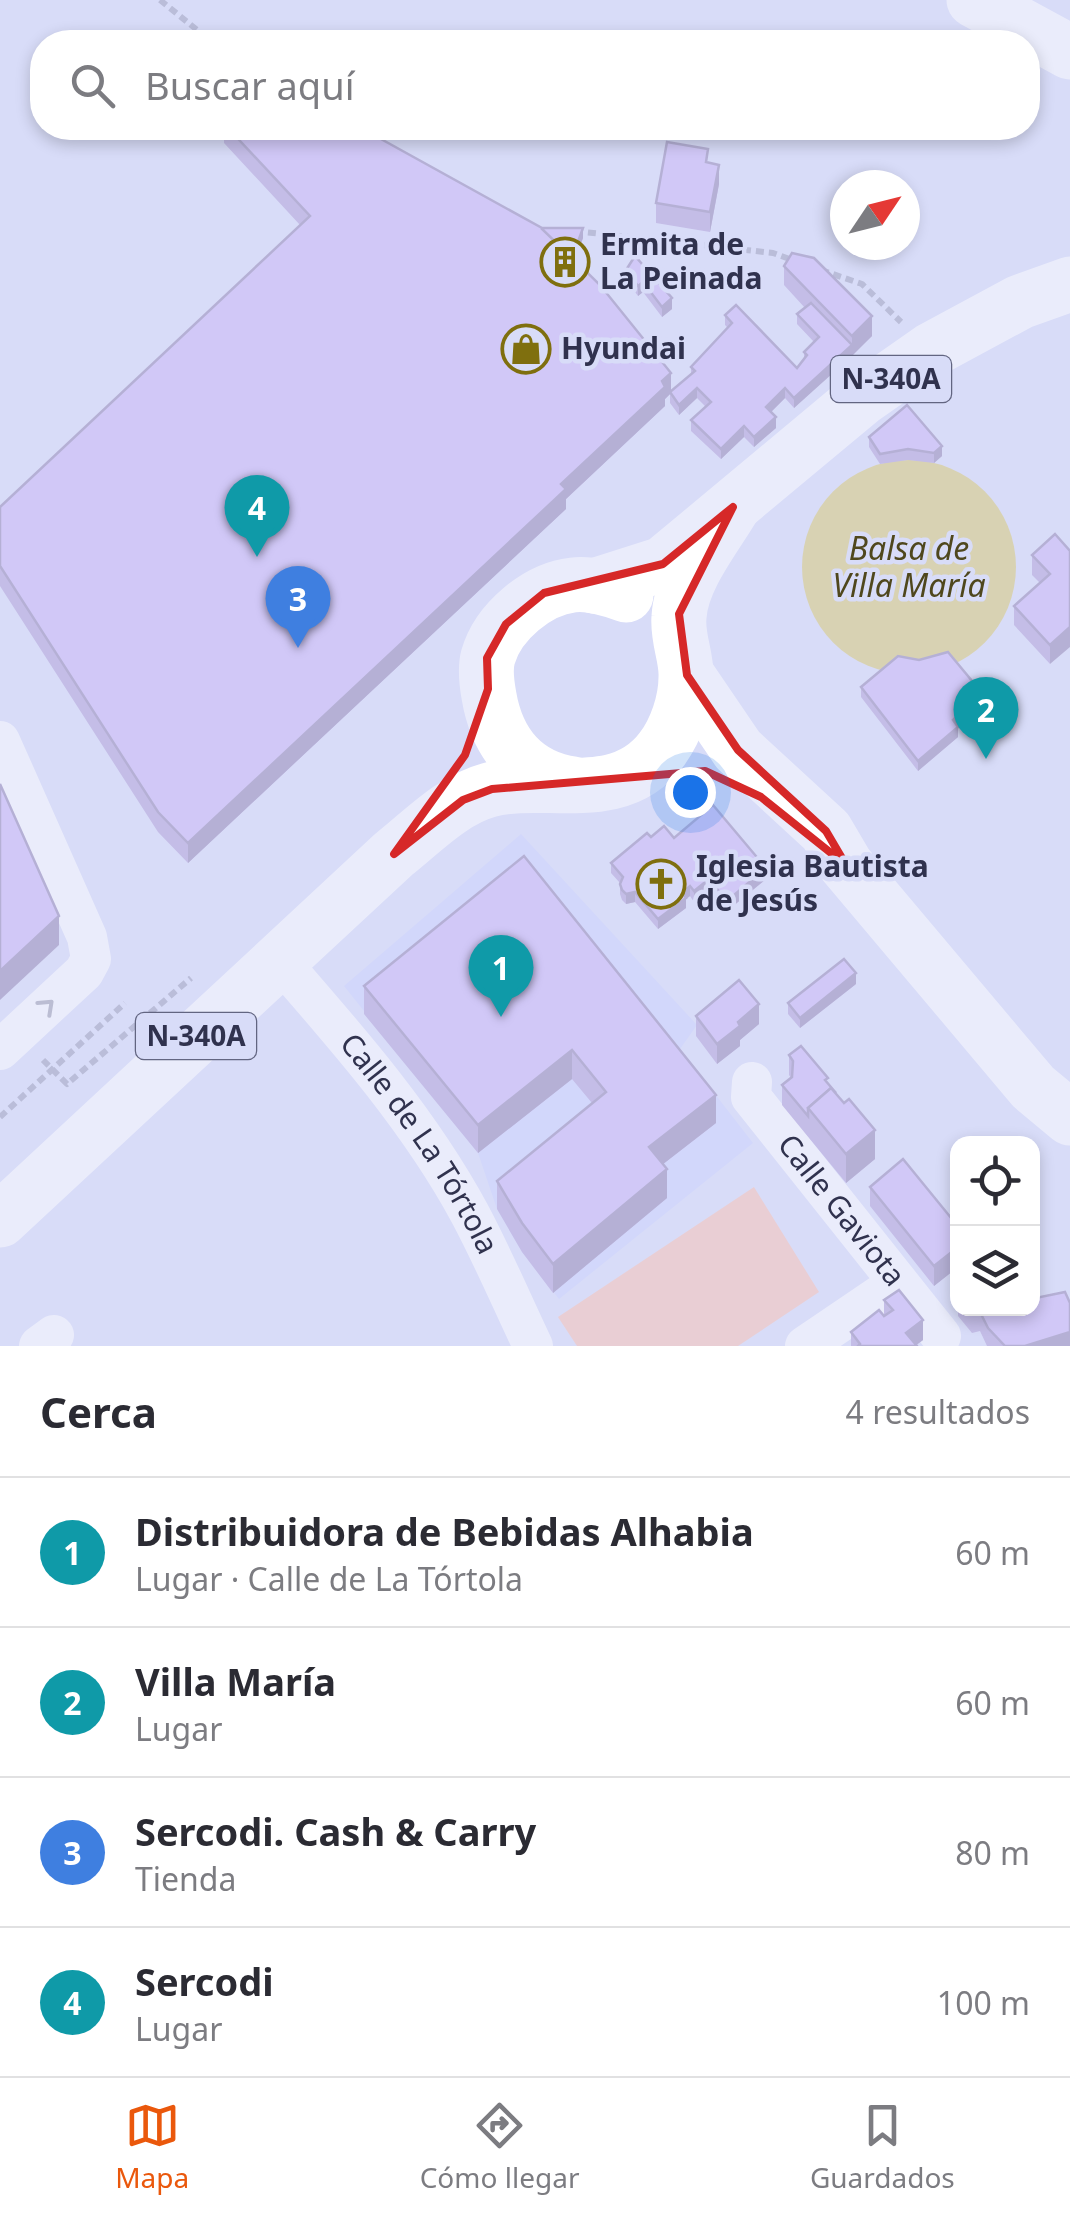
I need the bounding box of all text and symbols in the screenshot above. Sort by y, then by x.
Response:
search box [30,30,1040,140]
icon: search [65,58,120,113]
text: Buscar aquí [145,59,355,111]
north arrow [830,170,920,260]
place label: Ermita de La Peinada [600,223,762,298]
building icon: Ermita de La Peinada [539,236,591,288]
shop icon: Hyundai [500,323,552,375]
place label: Hyundai [561,327,686,368]
road number: N-340A [831,356,951,402]
pin: 4 [224,474,290,557]
water label: Balsa de Villa María [832,526,986,606]
pin: 3 [266,566,330,648]
pin: 2 [954,676,1018,759]
your location [665,767,716,818]
place label: Iglesia Bautista de Jesús [696,845,929,920]
church icon: Iglesia Bautista de Jesús [635,858,687,910]
pin: 1 [468,934,534,1017]
one-way arrow [36,1000,54,1018]
road number: N-340A [136,1013,256,1059]
street label: Calle de La Tórtola [331,1024,509,1260]
street label: Calle Gaviota [769,1125,916,1294]
map controls [950,1136,1040,1316]
button: locate [950,1136,1040,1226]
button: layers [950,1226,1040,1316]
text: Cerca [40,1383,157,1440]
text: 4 resultados [846,1390,1030,1433]
text: Distribuidora de Bebidas Alhabia [135,1505,754,1557]
text: 1 [63,1531,82,1574]
text: 60 m [955,1531,1030,1574]
text: Lugar · Calle de La Tórtola [135,1557,523,1600]
text: Villa María [135,1655,336,1707]
text: 2 [63,1681,82,1724]
text: 60 m [955,1681,1030,1724]
text: Lugar [135,1707,222,1750]
text: Sercodi. Cash & Carry [135,1805,536,1857]
text: 3 [63,1831,82,1874]
text: 80 m [955,1831,1030,1874]
text: Tienda [135,1857,237,1900]
text: Sercodi [135,1955,274,2007]
text: 4 [63,1981,82,2024]
text: 100 m [937,1981,1030,2024]
text: Lugar [135,2007,222,2050]
tab: Mapa [115,2098,189,2196]
tab: Cómo llegar [420,2098,579,2196]
tab: Guardados [810,2098,955,2196]

